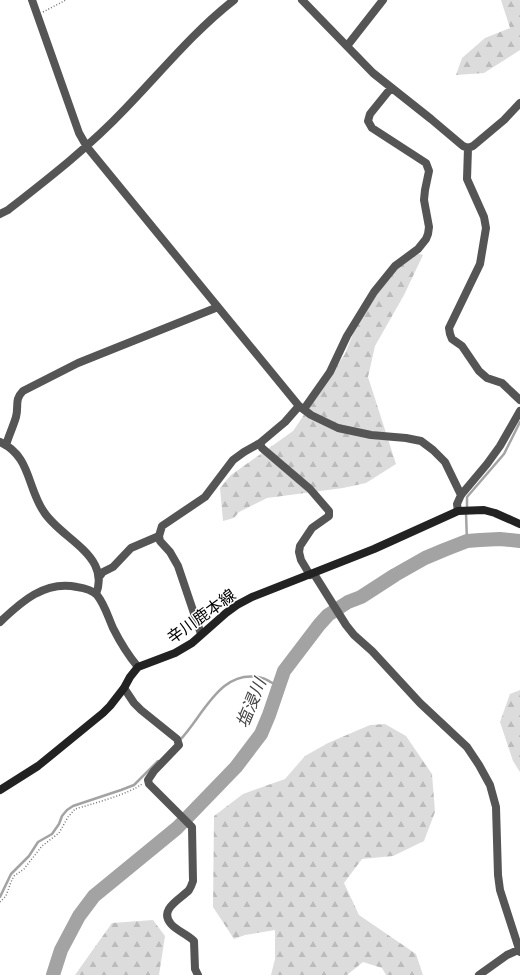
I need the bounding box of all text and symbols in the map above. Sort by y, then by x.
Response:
street label: 辛川鹿本線 [162,584,240,649]
water label: 塩浸川 [230,673,272,731]

